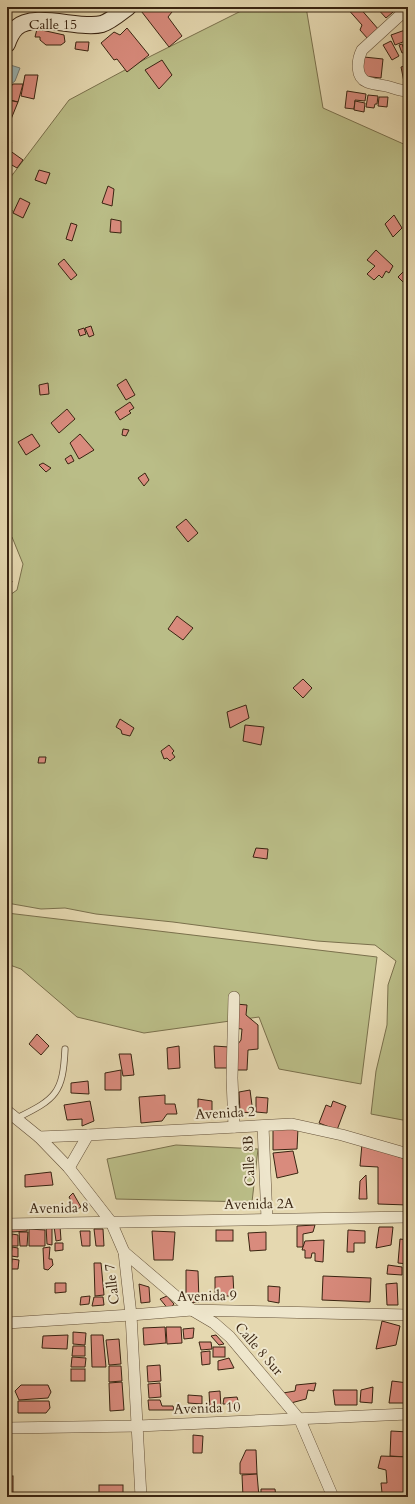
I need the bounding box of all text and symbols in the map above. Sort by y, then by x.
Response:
street label: Calle 15 [29,15,77,34]
street label: Avenida 2 [195,1102,255,1124]
street label: Calle 8B [238,1135,260,1187]
street label: Avenida 2A [224,1194,294,1214]
street label: Avenida 8 [29,1198,89,1218]
street label: Calle 7 [100,1262,124,1306]
street label: Avenida 9 [177,1286,237,1306]
street label: Calle 8 Sur [231,1318,288,1380]
street label: Avenida 10 [173,1397,241,1419]

